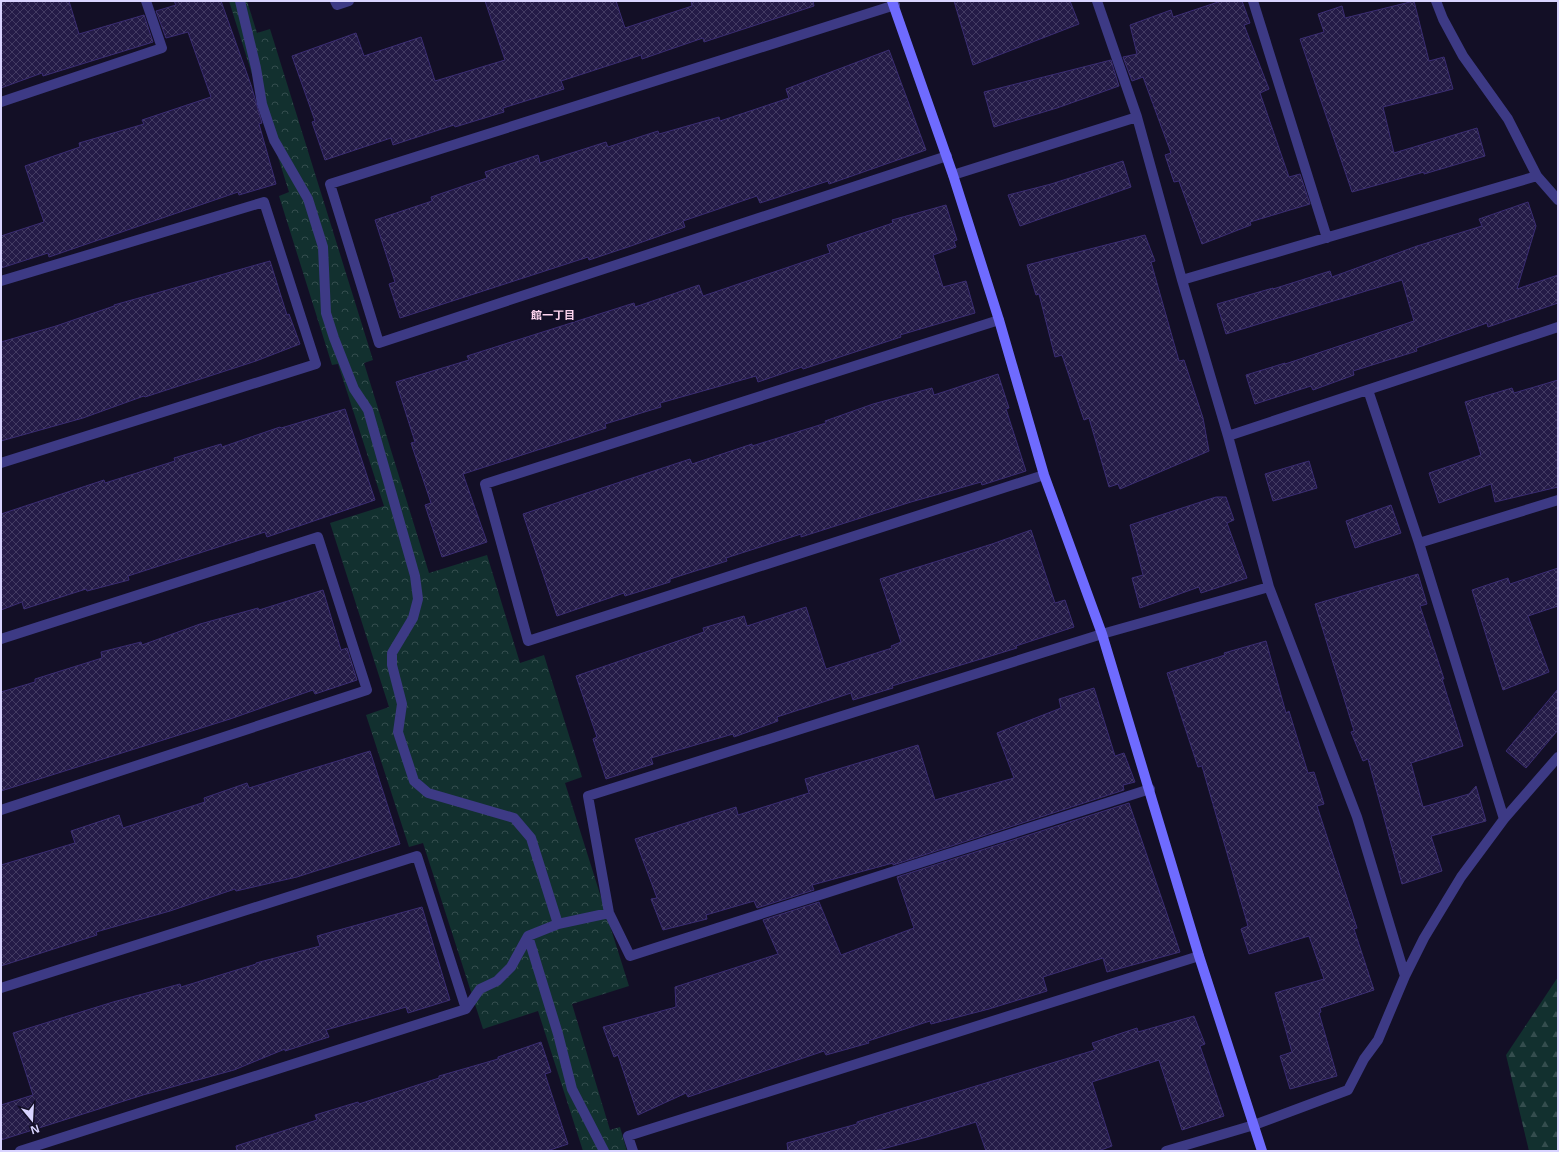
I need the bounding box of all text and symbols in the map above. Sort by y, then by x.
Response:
district label: 館一丁目 [530,307,575,322]
north arrow [12,1100,52,1140]
text: N [29,1121,42,1139]

